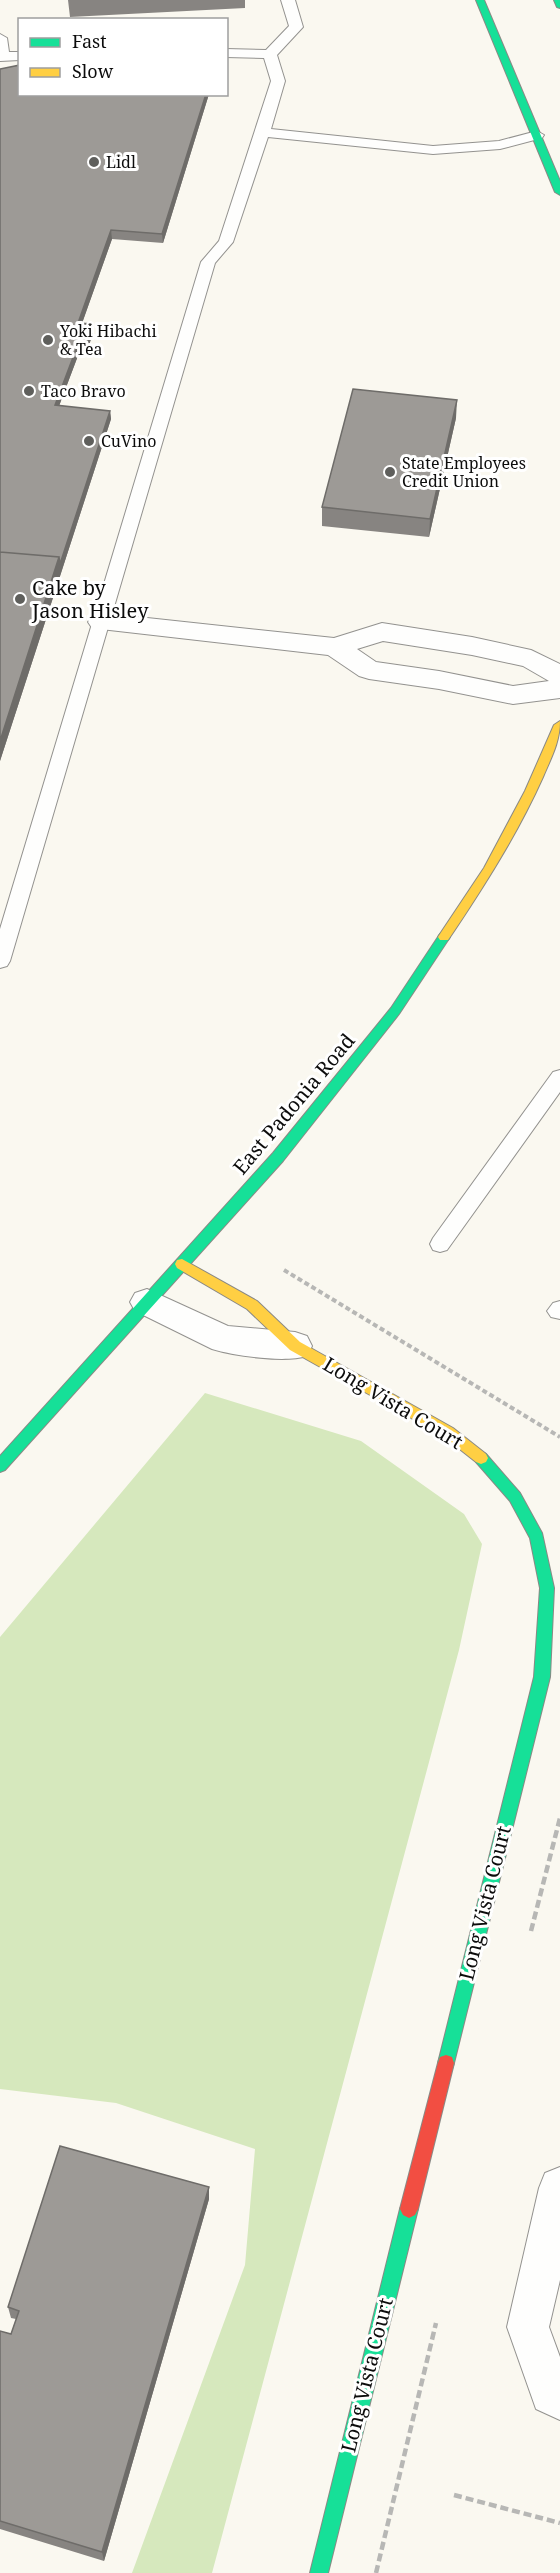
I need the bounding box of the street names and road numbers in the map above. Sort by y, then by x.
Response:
street label: East Padonia Road [227,1028,361,1180]
street label: Long Vista Court [318,1350,468,1455]
street label: Long Vista Court [452,1823,517,1983]
street label: Long Vista Court [334,2295,399,2455]

